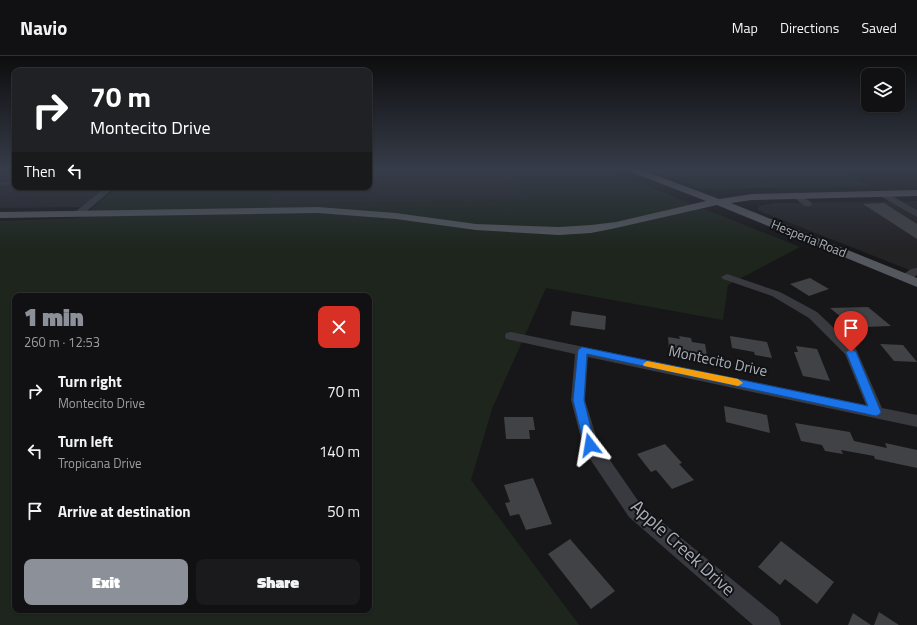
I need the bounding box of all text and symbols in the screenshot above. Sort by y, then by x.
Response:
text: Navio [20,13,67,42]
text: Map [732,17,758,38]
text: Directions [780,17,839,38]
text: Saved [861,17,897,38]
map controls [861,68,905,112]
button: layers [861,68,905,112]
text: 70 m [90,75,151,118]
icon: right [24,84,76,136]
text: Montecito Drive [90,114,211,141]
text: Then [24,160,56,183]
icon: left [64,160,86,182]
street label: Hesperia Road [768,214,850,262]
text: 1 min [24,299,84,335]
button: close [318,306,360,348]
pin [834,311,868,352]
icon: arrive [840,317,862,339]
text: 260 m · 12:53 [24,332,100,352]
street label: Montecito Drive [667,339,770,382]
text: Turn right [58,370,122,393]
icon: right [24,380,46,402]
text: 70 m [327,380,360,403]
text: Montecito Drive [58,393,145,413]
position arrow [569,424,611,466]
text: Turn left [58,430,113,453]
icon: left [24,440,46,462]
text: 140 m [319,440,360,463]
text: Tropicana Drive [58,453,142,473]
street label: Apple Creek Drive [625,493,742,602]
icon: arrive [24,500,46,522]
text: Arrive at destination [58,500,191,523]
text: 50 m [327,500,360,523]
button: Exit [24,559,188,605]
button: Share [196,559,360,605]

